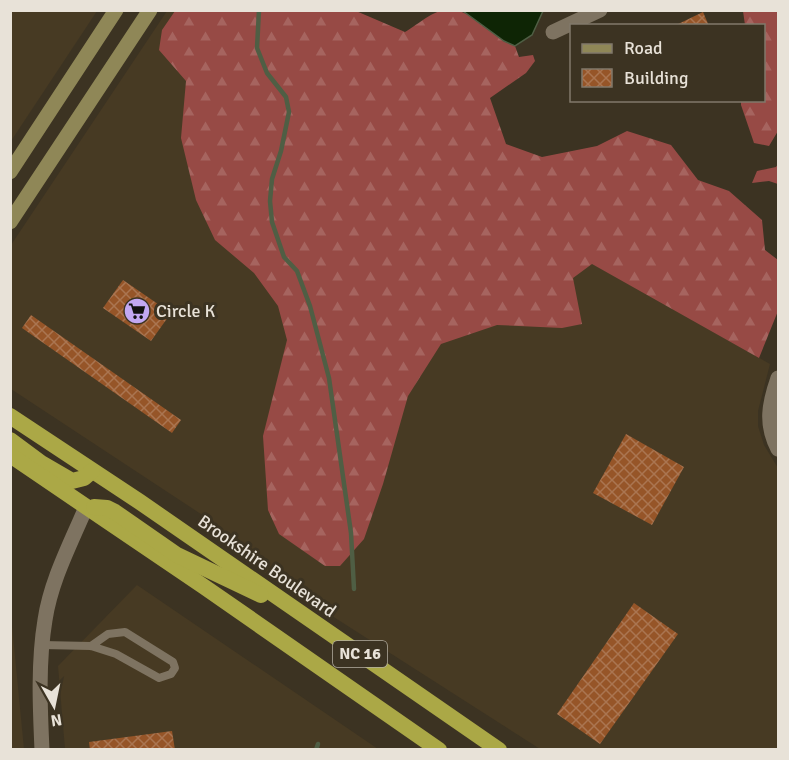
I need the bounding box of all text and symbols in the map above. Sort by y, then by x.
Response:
legend [570,24,765,102]
text: Road [624,37,663,59]
text: Building [624,67,688,89]
supermarket icon: Circle K [122,296,152,326]
place label: Circle K [156,300,216,322]
street label: Brookshire Boulevard [194,510,340,622]
road number: NC 16 [333,641,387,667]
north arrow [24,676,84,736]
text: N [49,709,63,731]

